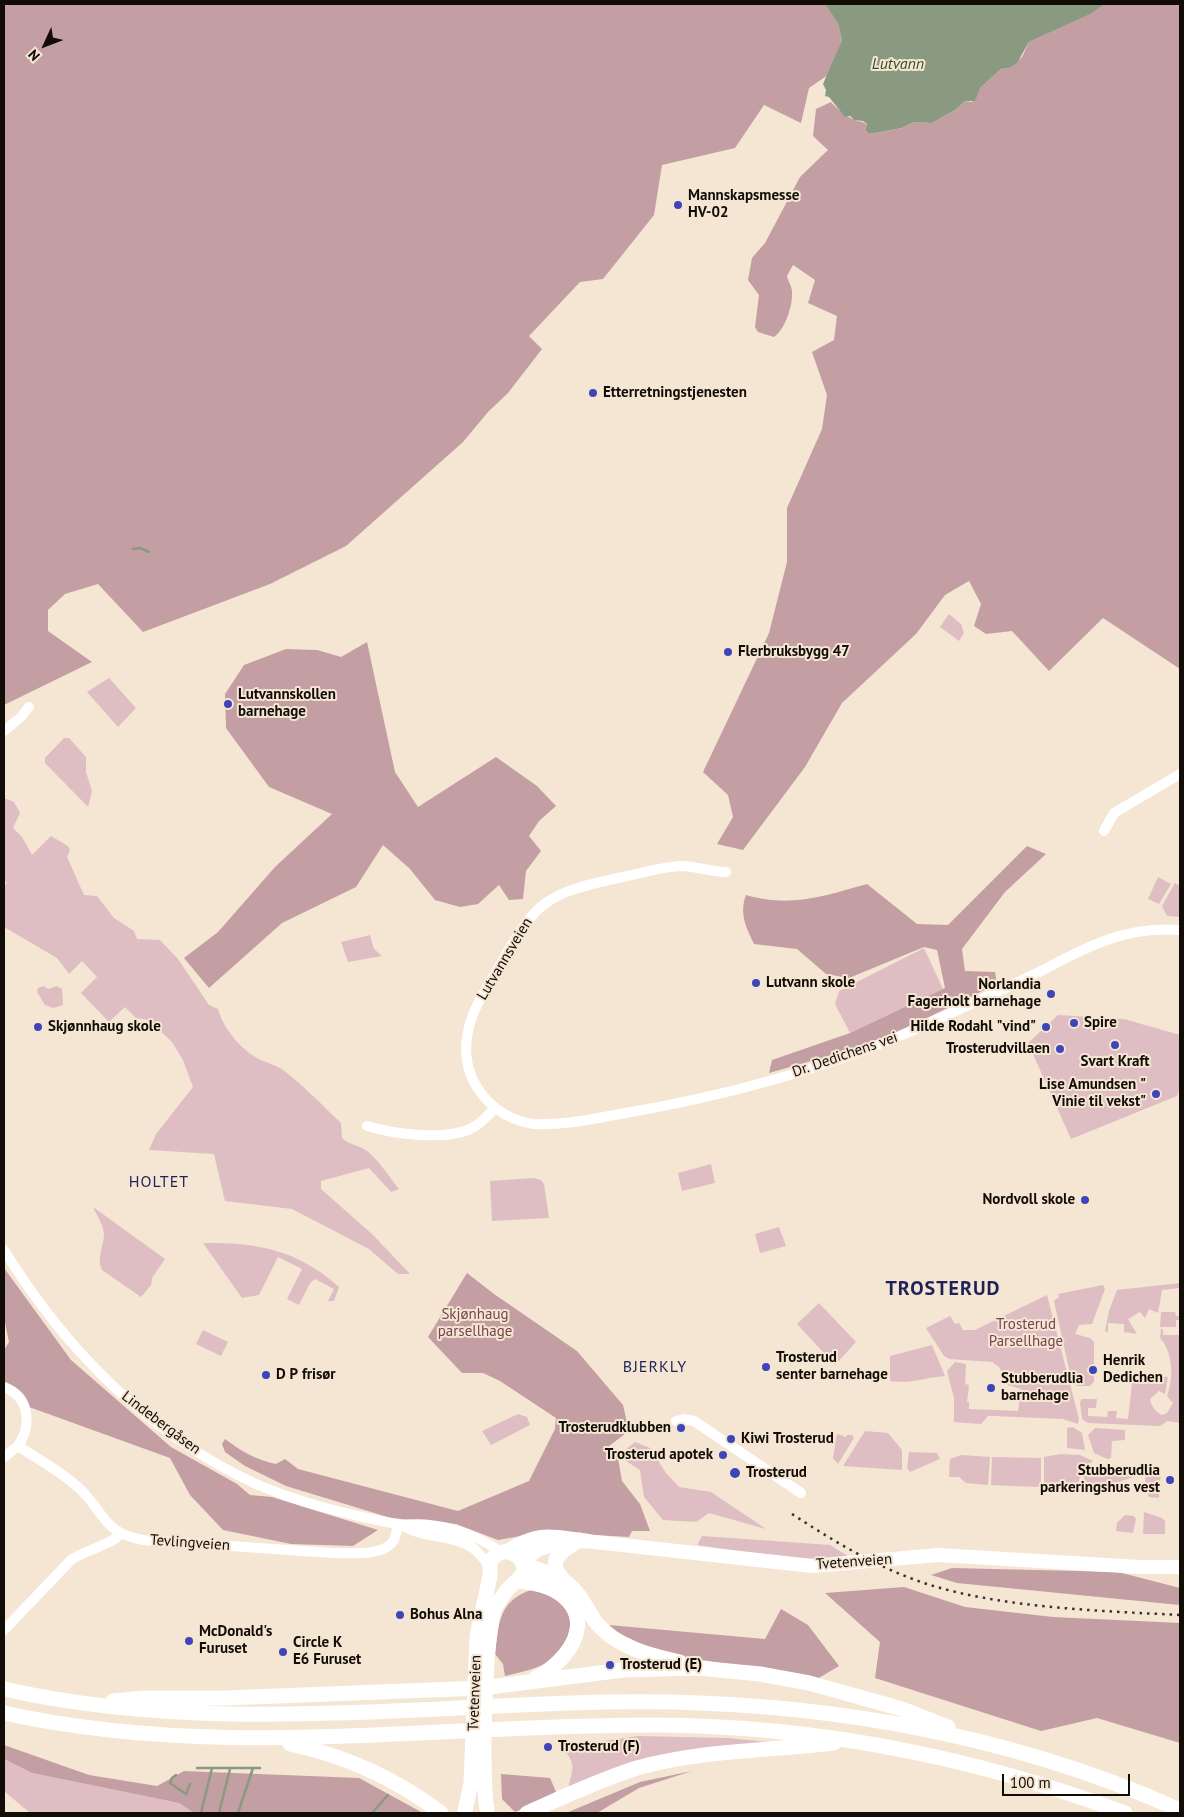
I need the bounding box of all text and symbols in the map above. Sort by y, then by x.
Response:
north arrow [20,20,70,70]
text: N [24,46,44,65]
water label: Lutvann [872,54,924,74]
place label: Mannskapsmesse HV-02 [688,187,799,222]
marker: Mannskapsmesse HV-02 [672,199,684,211]
place label: Etterretningstjenesten [603,384,747,402]
marker: Etterretningstjenesten [587,387,599,399]
place label: Flerbruksbygg 47 [738,643,850,661]
marker: Flerbruksbygg 47 [722,646,734,658]
place label: Lutvannskollen barnehage [238,686,336,721]
marker: Lutvannskollen barnehage [222,698,234,710]
street label: Lutvannsveien [473,915,537,1003]
place label: Lutvann skole [766,974,855,992]
place label: Norlandia Fagerholt barnehage [908,976,1041,1011]
marker: Lutvann skole [750,977,762,989]
marker: Norlandia Fagerholt barnehage [1045,988,1057,1000]
place label: Spire [1084,1014,1117,1032]
marker: Spire [1068,1017,1080,1029]
place label: Skjønnhaug skole [48,1018,161,1036]
place label: Hilde Rodahl "vind" [911,1018,1036,1036]
marker: Skjønnhaug skole [32,1021,44,1033]
marker: Hilde Rodahl "vind" [1040,1021,1052,1033]
street label: Dr. Dedichens vei [790,1028,900,1082]
marker: Svart Kraft [1109,1039,1121,1051]
place label: Trosterudvillaen [946,1040,1050,1058]
marker: Trosterudvillaen [1054,1043,1066,1055]
place label: Svart Kraft [1081,1053,1149,1071]
place label: Lise Amundsen " Vinie til vekst" [1039,1076,1146,1111]
marker: Lise Amundsen " Vinie til vekst" [1150,1088,1162,1100]
district label: HOLTET [128,1172,190,1192]
place label: Nordvoll skole [982,1191,1075,1209]
marker: Nordvoll skole [1079,1194,1091,1206]
district label: TROSTERUD [884,1277,1002,1301]
park label: Skjønhaug parsellhage [438,1306,512,1341]
park label: Trosterud Parsellhage [989,1316,1063,1351]
place label: Trosterud senter barnehage [776,1349,888,1384]
place label: Henrik Dedichen [1103,1352,1163,1387]
district label: BJERKLY [622,1357,688,1377]
marker: Trosterud senter barnehage [760,1361,772,1373]
marker: Henrik Dedichen [1087,1364,1099,1376]
place label: D P frisør [276,1366,336,1384]
marker: D P frisør [260,1369,272,1381]
place label: Stubberudlia barnehage [1001,1370,1083,1405]
marker: Stubberudlia barnehage [985,1382,997,1394]
street label: Lindebergåsen [118,1387,204,1459]
place label: Trosterudklubben [558,1419,671,1437]
marker: Trosterudklubben [675,1422,687,1434]
place label: Kiwi Trosterud [741,1430,834,1448]
marker: Kiwi Trosterud [725,1433,737,1445]
place label: Trosterud apotek [605,1446,713,1464]
marker: Trosterud apotek [717,1449,729,1461]
place label: Stubberudlia parkeringshus vest [1040,1462,1160,1497]
place label: Trosterud [746,1464,807,1482]
marker: Trosterud [728,1466,742,1480]
marker: Stubberudlia parkeringshus vest [1164,1474,1176,1486]
street label: Tevlingveien [149,1531,231,1555]
street label: Tvetenveien [815,1550,893,1574]
place label: Bohus Alna [410,1606,482,1624]
marker: Bohus Alna [394,1609,406,1621]
place label: McDonald's Furuset [199,1623,272,1658]
place label: Circle K E6 Furuset [293,1634,361,1669]
marker: McDonald's Furuset [183,1635,195,1647]
marker: Circle K E6 Furuset [277,1646,289,1658]
street label: Tvetenveien [465,1655,485,1731]
place label: Trosterud (E) [620,1656,702,1674]
marker: Trosterud (E) [604,1659,616,1671]
place label: Trosterud (F) [558,1738,640,1756]
marker: Trosterud (F) [542,1741,554,1753]
scale bar [1004,1764,1132,1796]
text: 100 m [1010,1773,1051,1792]

